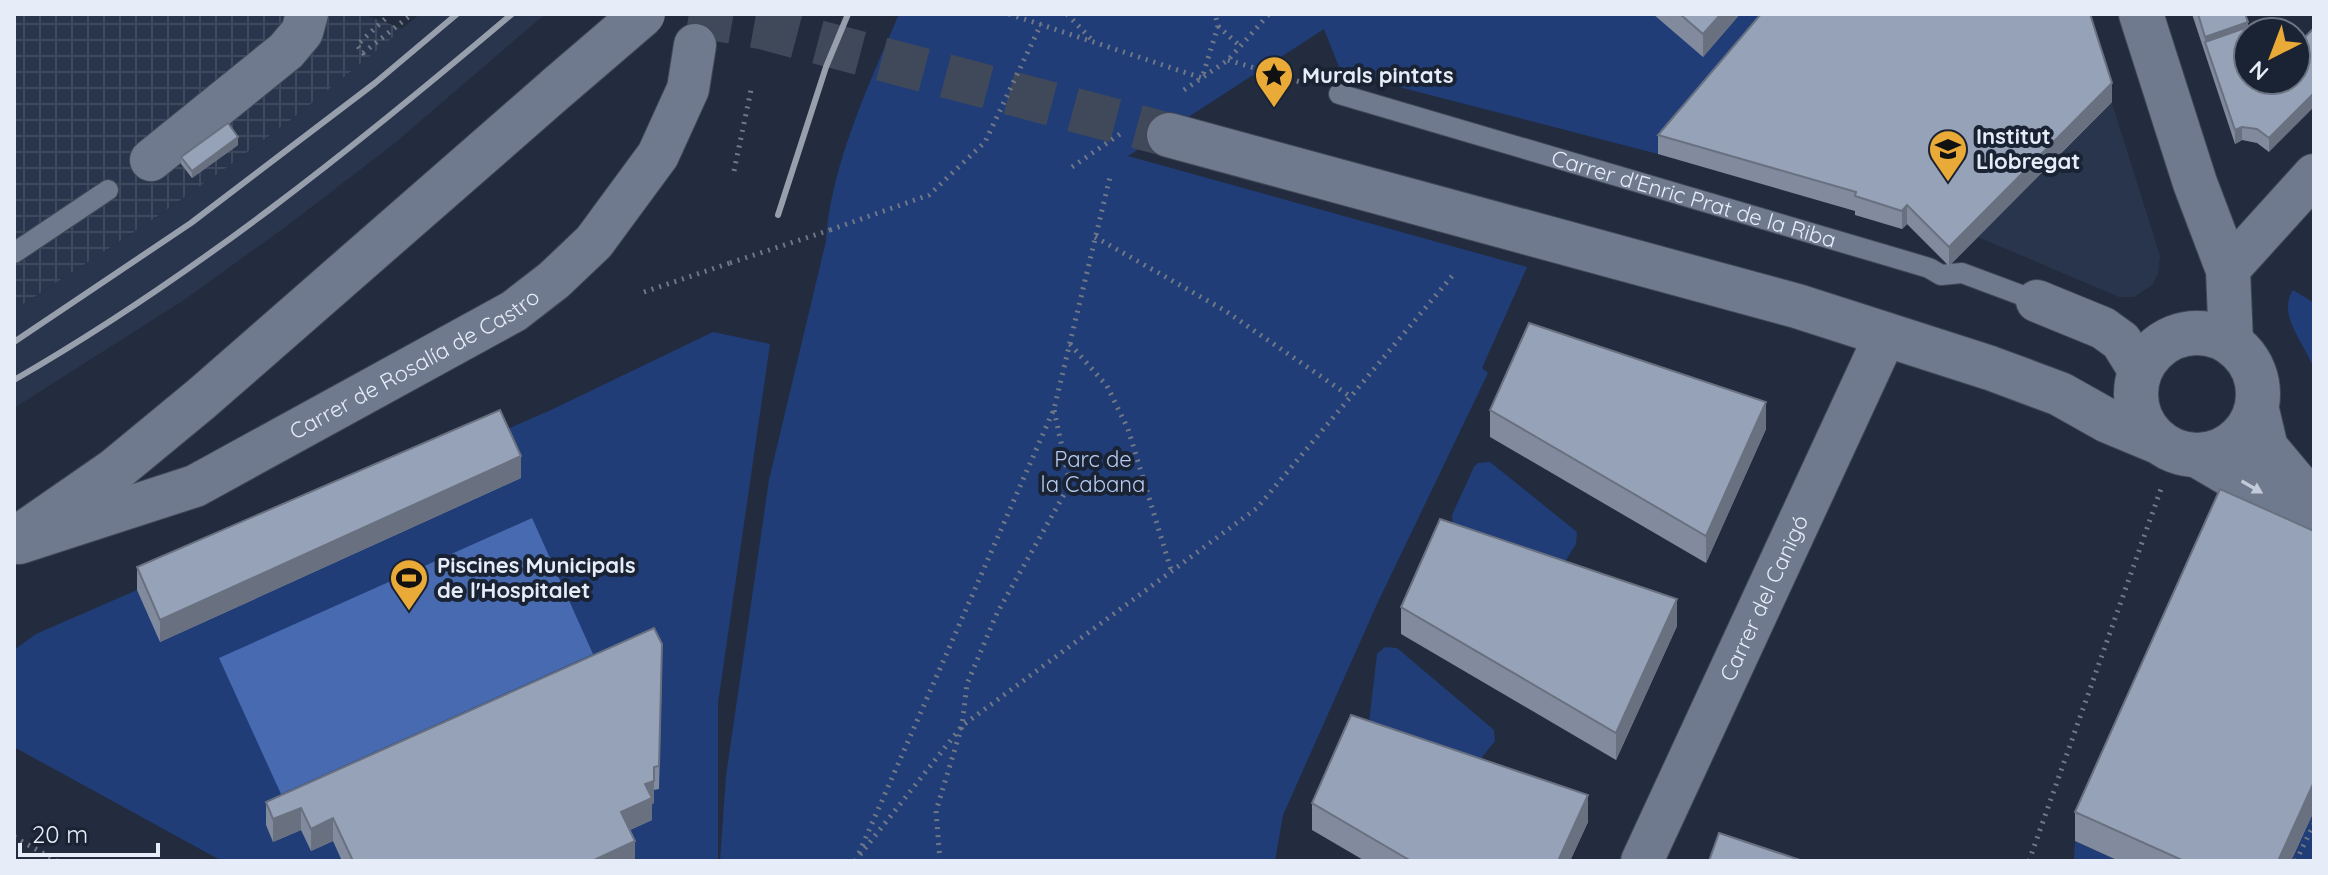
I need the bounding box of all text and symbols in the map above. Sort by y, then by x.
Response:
north arrow [2232,16,2312,96]
place icon: Murals pintats [1253,54,1295,109]
text: N [2243,55,2274,87]
place label: Murals pintats [1302,61,1454,89]
place label: Institut Llobregat [1976,122,2080,175]
school or university icon: Institut Llobregat [1927,128,1969,183]
street label: Carrer d'Enric Prat de la Riba [1548,143,1839,254]
street label: Carrer de Rosalía de Castro [285,283,545,445]
park label: Parc de la Cabana [1041,445,1145,498]
one-way arrow [2241,480,2263,494]
street label: Carrer del Canigó [1713,510,1814,685]
place label: Piscines Municipals de l'Hospitalet [437,551,636,604]
sports icon: Piscines Municipals de l'Hospitalet [388,557,430,612]
scale bar [20,807,158,857]
text: 20 m [32,819,88,849]

